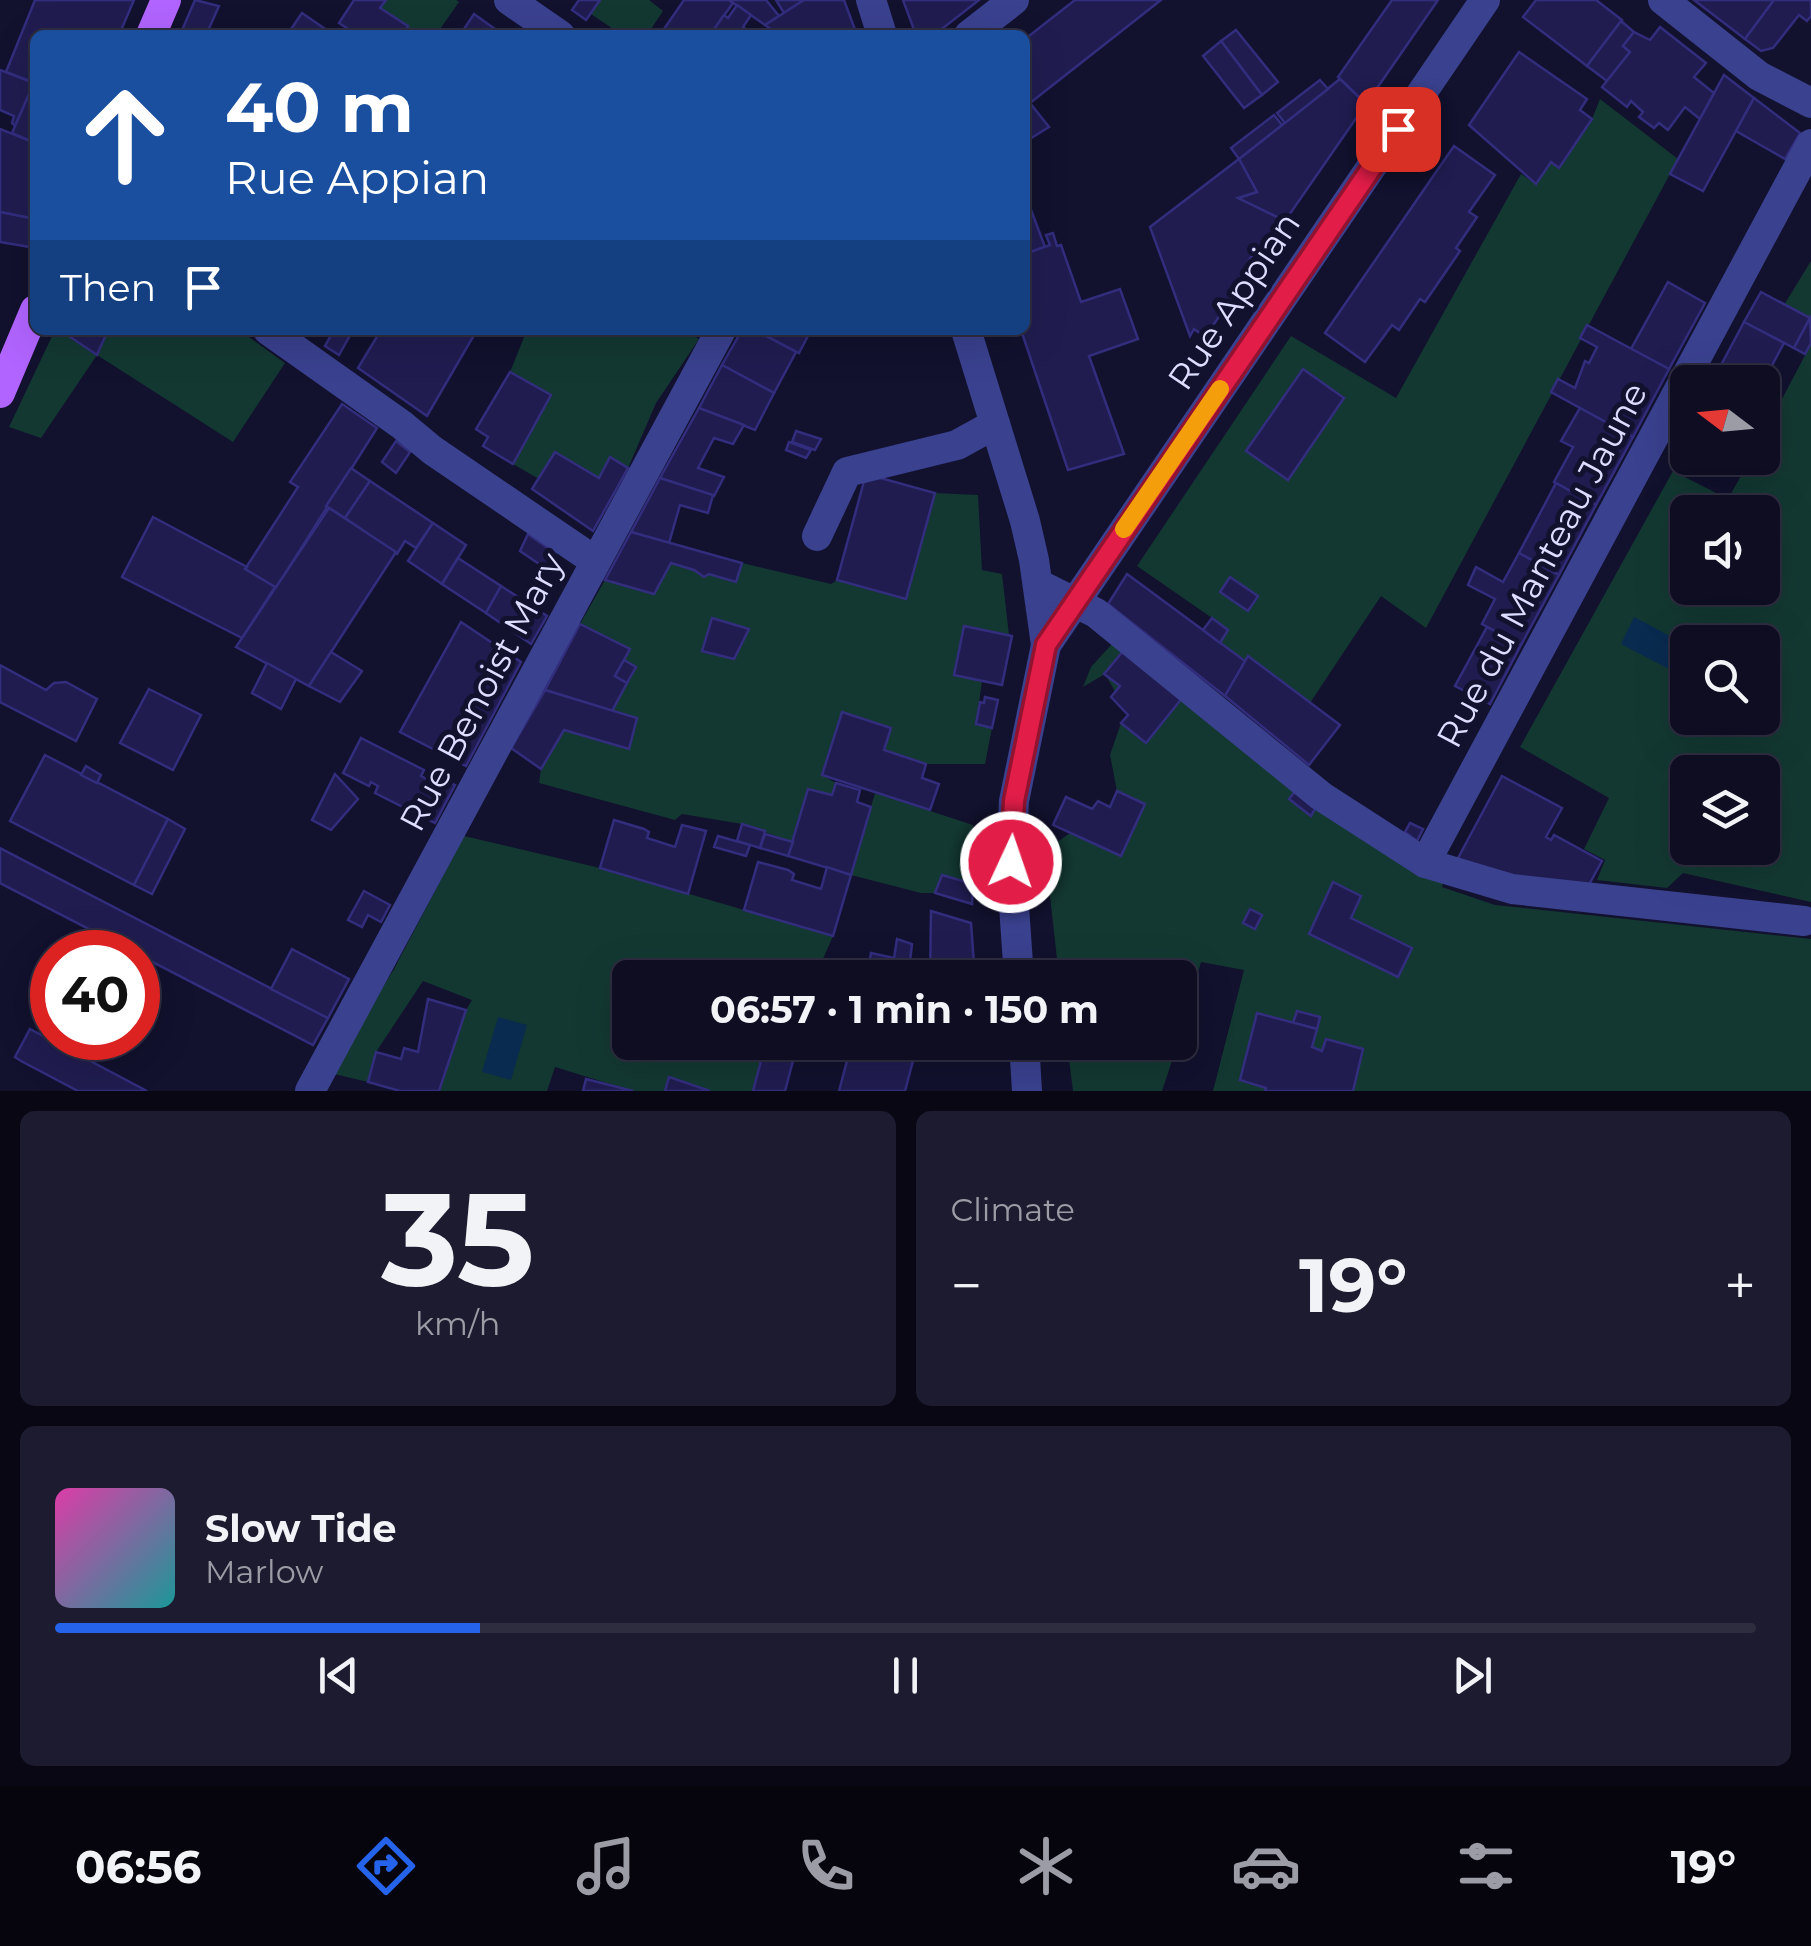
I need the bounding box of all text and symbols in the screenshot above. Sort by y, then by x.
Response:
text: 40 m [225,64,414,150]
icon: ahead [60,70,190,200]
pin [1356,87,1441,172]
icon: arrive [1371,102,1426,157]
text: Rue Appian [225,150,489,205]
street label: Rue Appian [1158,204,1309,398]
icon: arrive [176,260,231,315]
text: Then [60,264,156,311]
north arrow [1670,365,1780,475]
map controls [1670,365,1780,865]
street label: Rue du Manteau Jaune [1427,375,1656,755]
button: sound [1670,495,1780,605]
street label: Rue Benoist Mary [390,545,573,838]
button: search [1670,625,1780,735]
button: layers [1670,755,1780,865]
position arrow [959,810,1063,914]
speed limit sign: 40 [30,930,160,1060]
text: 06:57 · 1 min · 150 m [710,986,1099,1033]
text: 35 [381,1159,534,1318]
text: Climate [951,1190,1075,1229]
text: 19° [1299,1239,1408,1331]
text: − [951,1252,982,1319]
text: + [1724,1252,1756,1319]
text: km/h [415,1304,500,1343]
text: Slow Tide [205,1505,397,1552]
text: Marlow [205,1552,323,1591]
icon: previous [311,1648,366,1703]
icon: pause [878,1648,933,1703]
icon: next [1445,1648,1500,1703]
icon: directions [351,1831,421,1901]
icon: music [571,1831,641,1901]
icon: phone [791,1831,861,1901]
icon: climate [1011,1831,1081,1901]
icon: car [1231,1831,1301,1901]
icon: filters [1451,1831,1521,1901]
text: 06:56 [75,1839,201,1894]
text: 19° [1671,1839,1736,1894]

